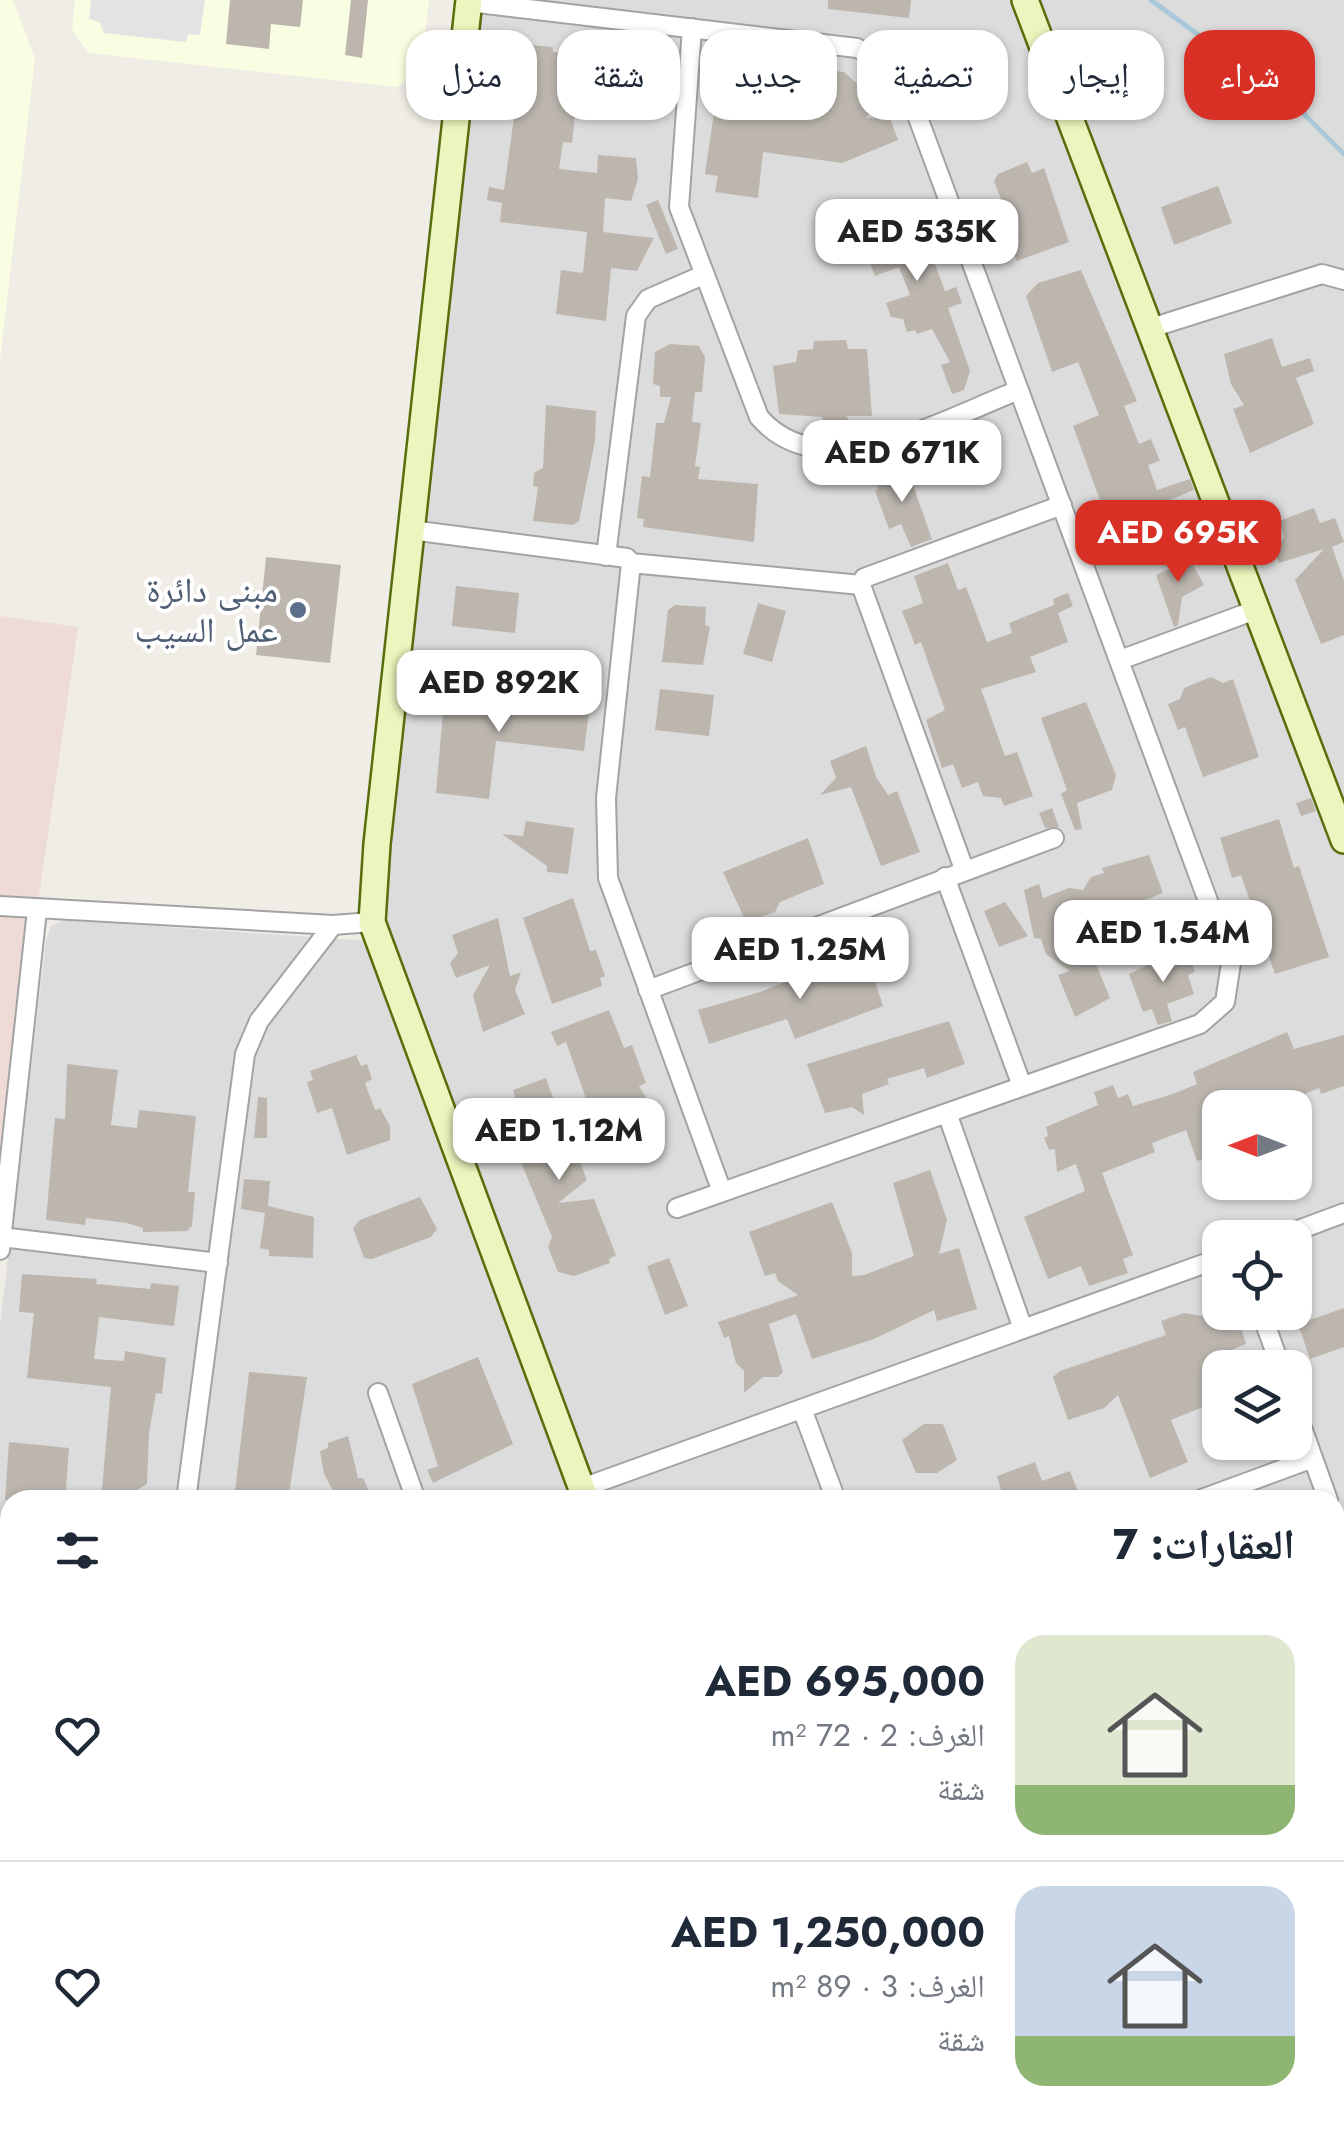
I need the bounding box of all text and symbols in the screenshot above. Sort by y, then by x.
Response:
chip: منزل [406,30,537,120]
chip: شقة [557,30,680,120]
chip: جديد [700,30,837,120]
chip: تصفية [857,30,1008,120]
chip: إيجار [1028,30,1164,120]
chip: شراء [1184,30,1315,120]
pin: AED 535K [814,199,1020,284]
text: AED 535K [837,208,997,254]
pin: AED 671K [799,420,1005,505]
text: AED 671K [824,429,980,475]
pin: AED 695K [1075,500,1281,585]
text: AED 695K [1097,509,1259,555]
place label: مبنى دائرة عمل السيب [135,565,278,655]
marker: مبنى دائرة عمل السيب [287,599,309,621]
pin: AED 892K [396,650,602,735]
text: AED 892K [419,659,579,705]
pin: AED 1.54M [1049,900,1277,985]
text: AED 1.54M [1076,909,1250,955]
pin: AED 1.25M [686,917,914,1002]
text: AED 1.25M [714,926,886,972]
north arrow [1202,1090,1312,1200]
map controls [1202,1090,1312,1460]
pin: AED 1.12M [445,1098,673,1183]
text: AED 1.12M [475,1107,643,1153]
button: locate [1202,1220,1312,1330]
button: layers [1202,1350,1312,1460]
text: العقارات: 7 [1113,1514,1295,1575]
icon: filters [50,1523,105,1578]
text: AED 695,000 [705,1651,985,1712]
icon: home [1095,1675,1215,1795]
icon: heart [50,1708,105,1763]
text: الغرف: 2 · 72 m² [770,1712,985,1758]
text: شقة [937,1766,985,1812]
text: AED 1,250,000 [671,1902,985,1963]
icon: home [1095,1926,1215,2046]
icon: heart [50,1959,105,2014]
text: الغرف: 3 · 89 m² [770,1963,985,2009]
text: شقة [937,2017,985,2063]

